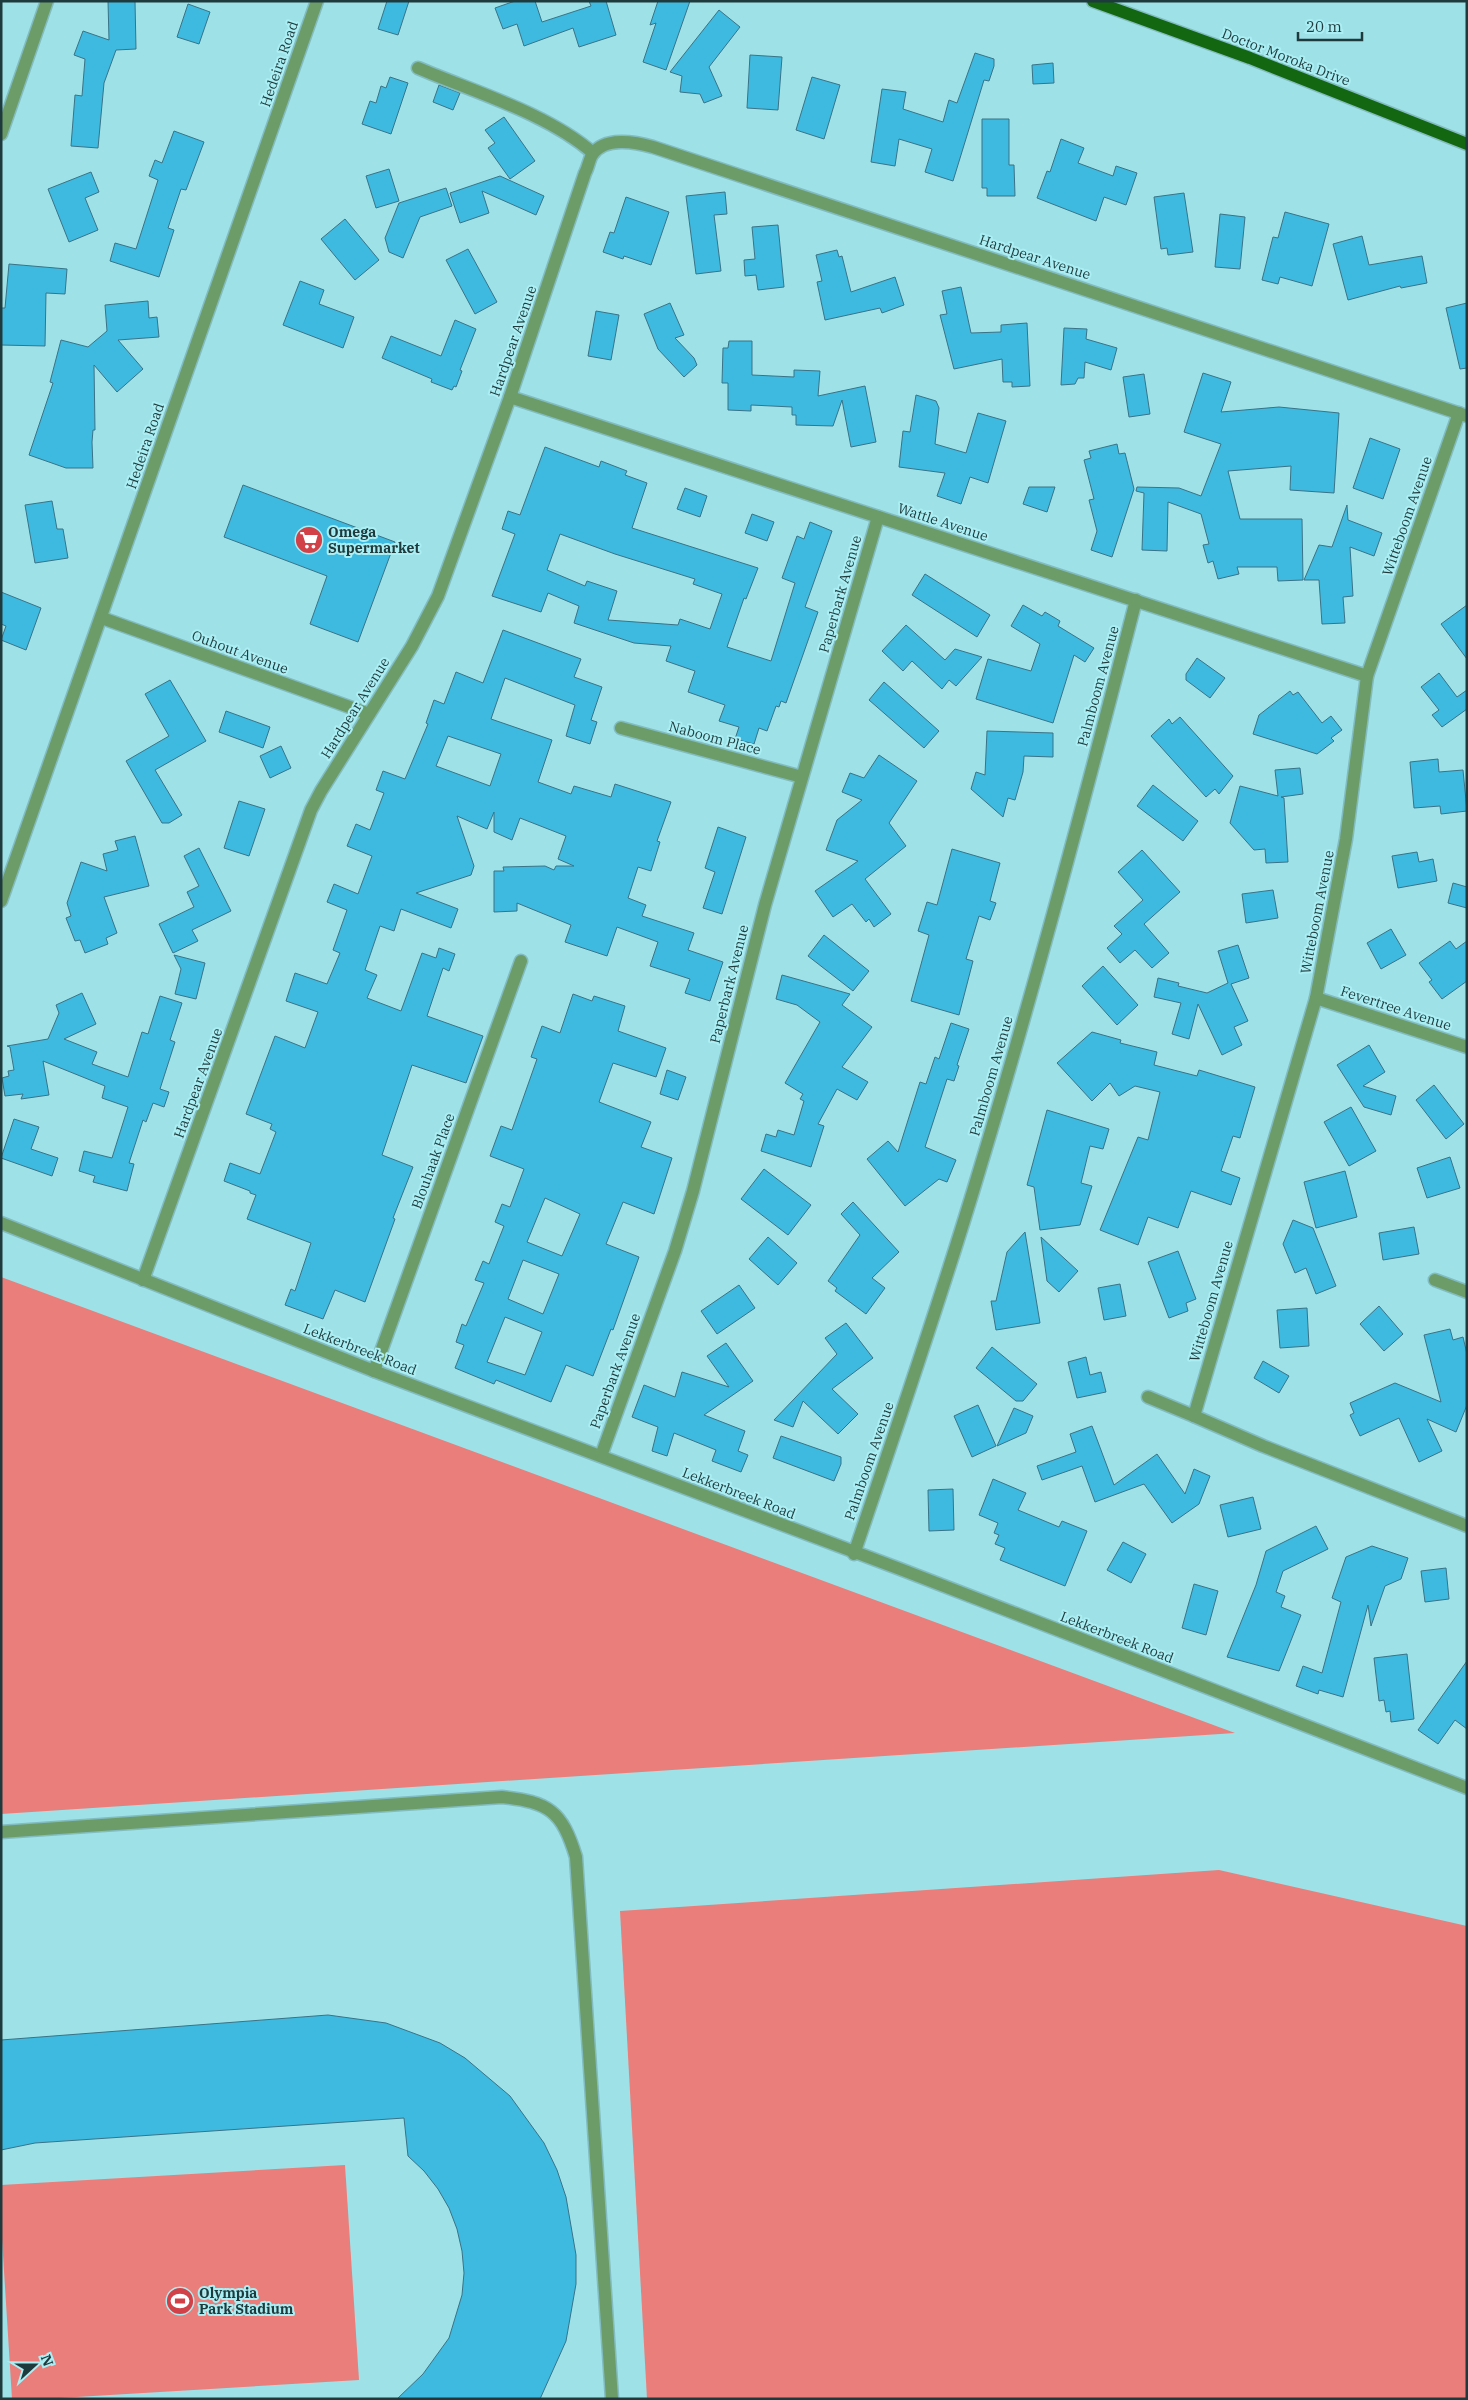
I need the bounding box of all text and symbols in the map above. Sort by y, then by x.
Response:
scale bar [1298,10,1362,42]
text: 20 m [1306,17,1342,36]
street label: Hedeira Road [256,18,302,109]
street label: Doctor Moroka Drive [1219,24,1353,90]
street label: Hardpear Avenue [977,231,1093,283]
street label: Hardpear Avenue [486,283,540,399]
street label: Hedeira Road [122,400,168,491]
street label: Witteboom Avenue [1378,454,1436,578]
street label: Wattle Avenue [895,499,991,545]
place label: Omega Supermarket [328,523,420,557]
supermarket icon: Omega Supermarket [294,525,324,555]
street label: Paperbark Avenue [815,533,865,655]
street label: Palmboom Avenue [1073,624,1123,748]
street label: Ouhout Avenue [189,626,291,678]
street label: Hardpear Avenue [317,654,393,762]
street label: Naboom Place [667,717,763,759]
street label: Witteboom Avenue [1296,849,1338,975]
street label: Paperbark Avenue [706,923,752,1045]
street label: Fevertree Avenue [1338,982,1454,1034]
street label: Palmboom Avenue [965,1014,1017,1138]
street label: Hardpear Avenue [170,1025,226,1141]
street label: Blouhaak Place [407,1111,459,1211]
street label: Witteboom Avenue [1185,1238,1237,1364]
street label: Paperbark Avenue [586,1311,644,1431]
street label: Lekkerbreek Road [301,1319,420,1379]
street label: Palmboom Avenue [840,1399,898,1523]
street label: Lekkerbreek Road [680,1463,799,1523]
street label: Lekkerbreek Road [1058,1607,1177,1667]
place label: Olympia Park Stadium [199,2284,294,2318]
sports icon: Olympia Park Stadium [165,2286,195,2316]
north arrow [10,2340,60,2390]
text: N [37,2352,58,2369]

